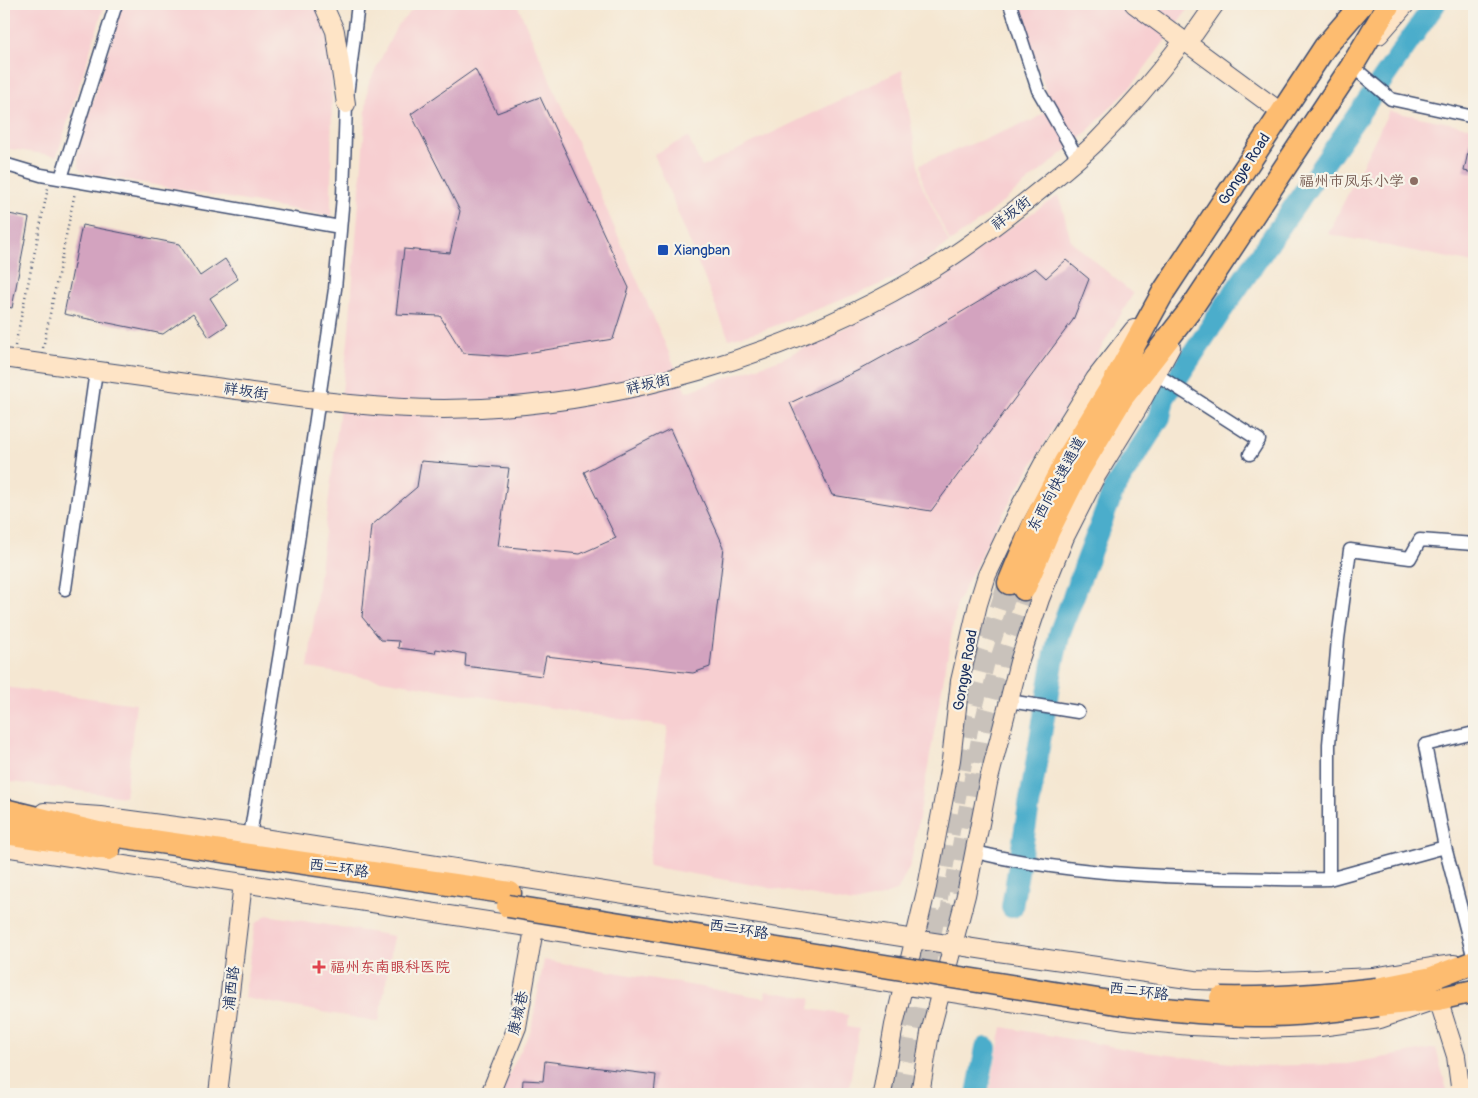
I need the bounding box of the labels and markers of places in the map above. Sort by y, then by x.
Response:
place label: 福州市凤乐小学 [1299,172,1404,191]
marker: 福州市凤乐小学 [1408,175,1420,187]
place label: Xiangban [674,241,730,260]
marker: Xiangban [656,243,670,257]
place label: 福州东南眼科医院 [330,958,450,977]
marker: 福州东南眼科医院 [312,960,326,974]

